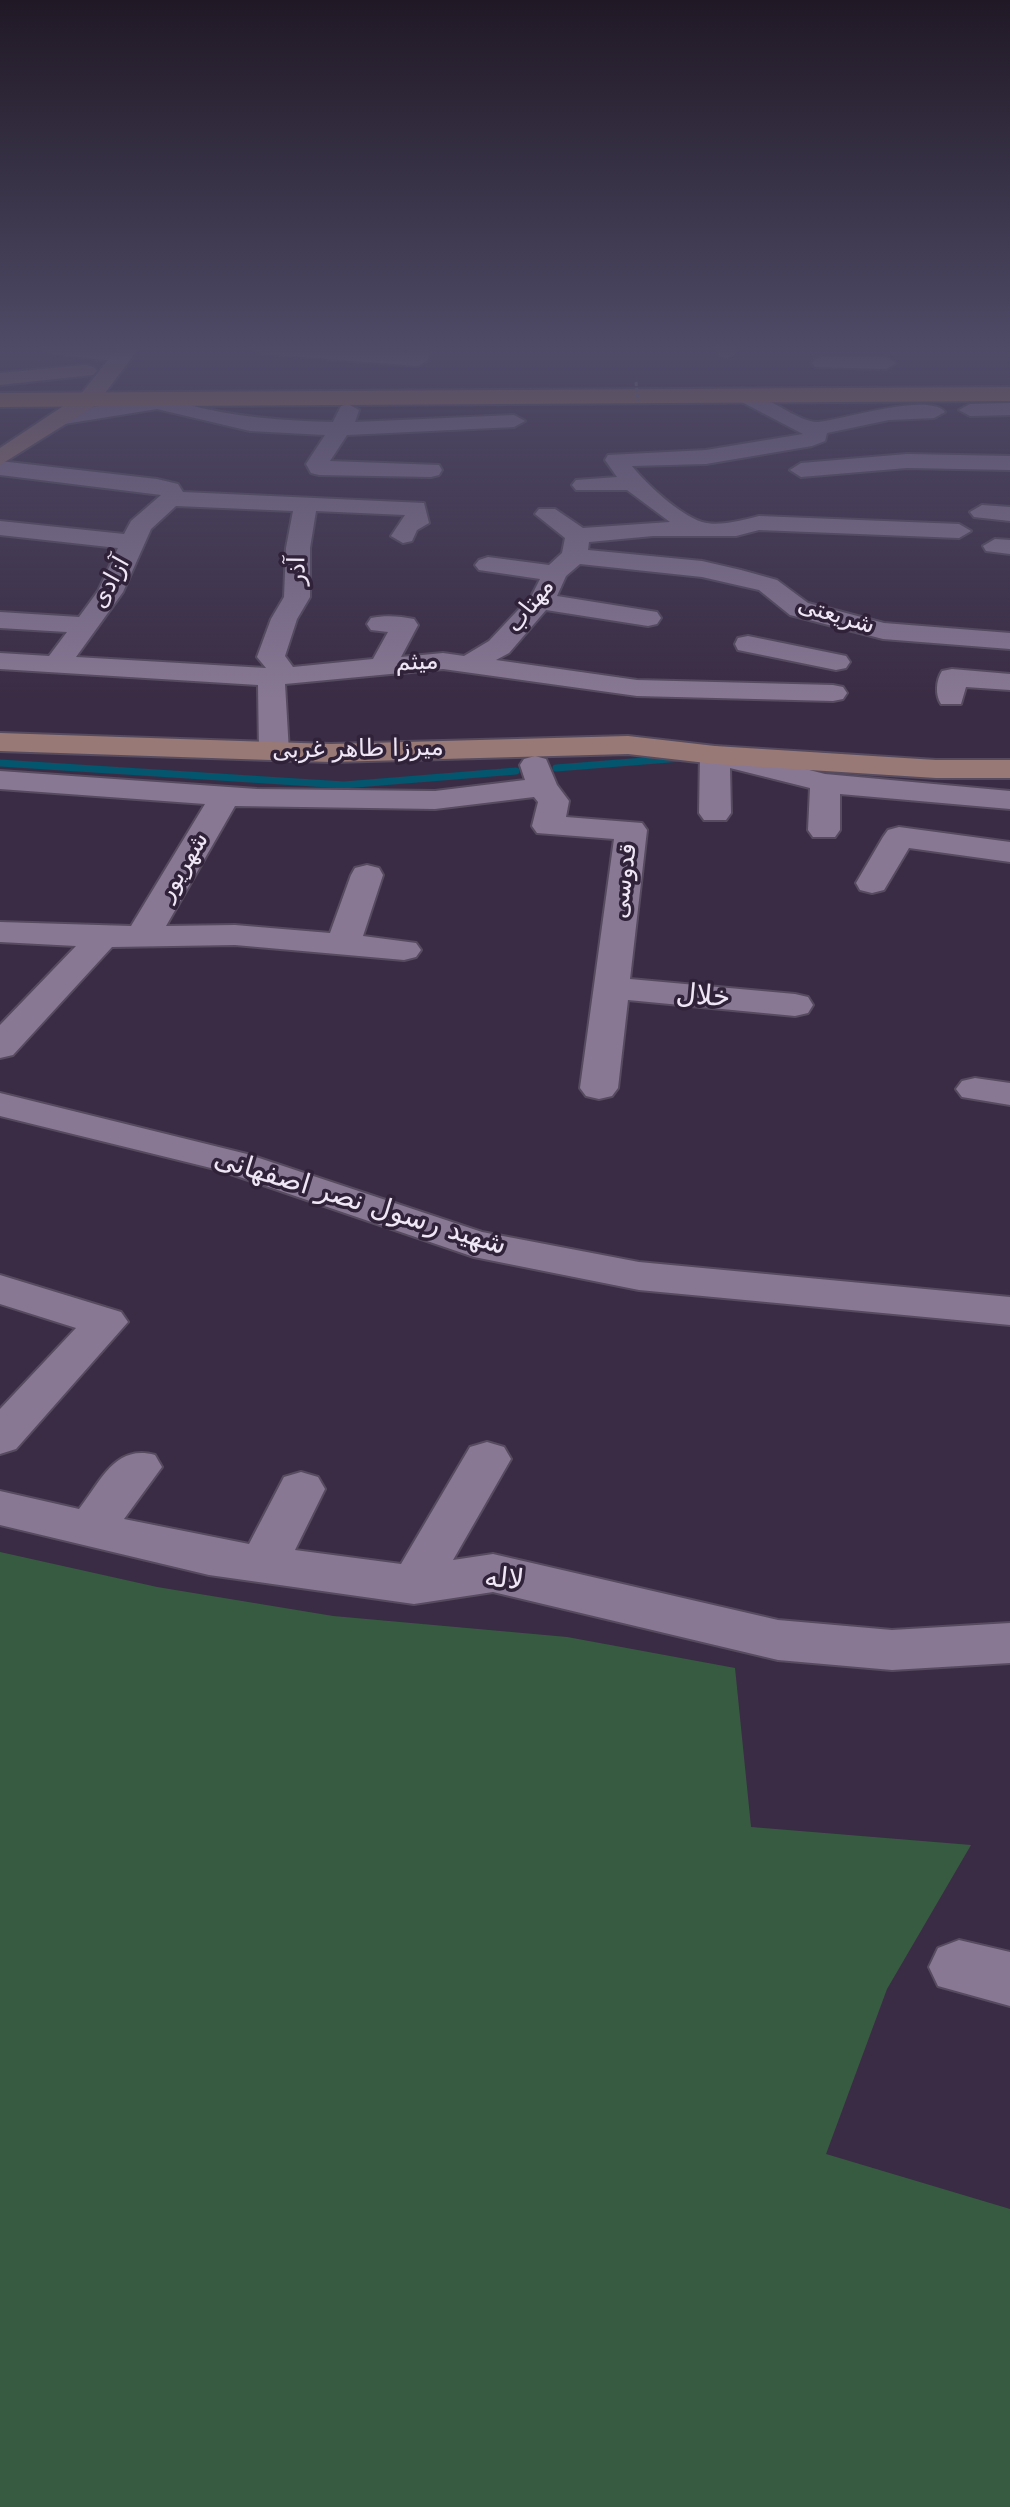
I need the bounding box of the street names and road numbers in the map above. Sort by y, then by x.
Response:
street label: آزادی [85,552,137,614]
street label: آذر [283,556,313,586]
street label: مهتاب [501,573,561,639]
street label: شریعتی [794,591,878,641]
street label: میثم [395,647,439,679]
street label: میرزا طاهر غربی [272,734,444,766]
street label: شهریور [152,827,216,907]
street label: قدوسی [606,842,644,920]
street label: خلال [674,978,732,1016]
street label: شهید رسول نصر اصفهانی [210,1143,510,1263]
street label: لاله [483,1561,525,1599]

